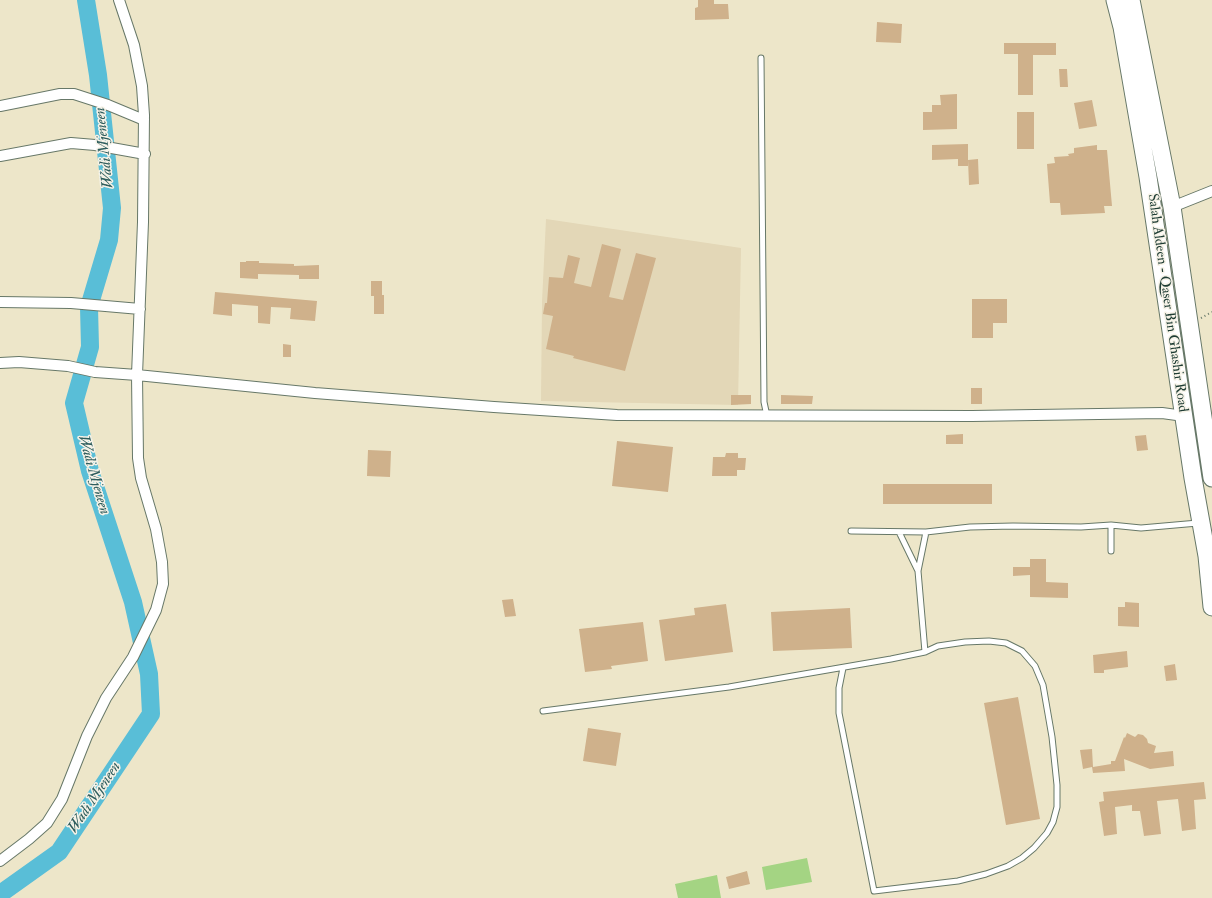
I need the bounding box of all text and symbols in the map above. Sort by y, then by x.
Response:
water label: Wadi Mjeneen [92,106,118,190]
street label: Salah Aldeen - Qaser Bin Ghashir Road [1143,193,1191,413]
water label: Wadi Mjeneen [73,433,113,517]
water label: Wadi Mjeneen [65,759,125,837]

